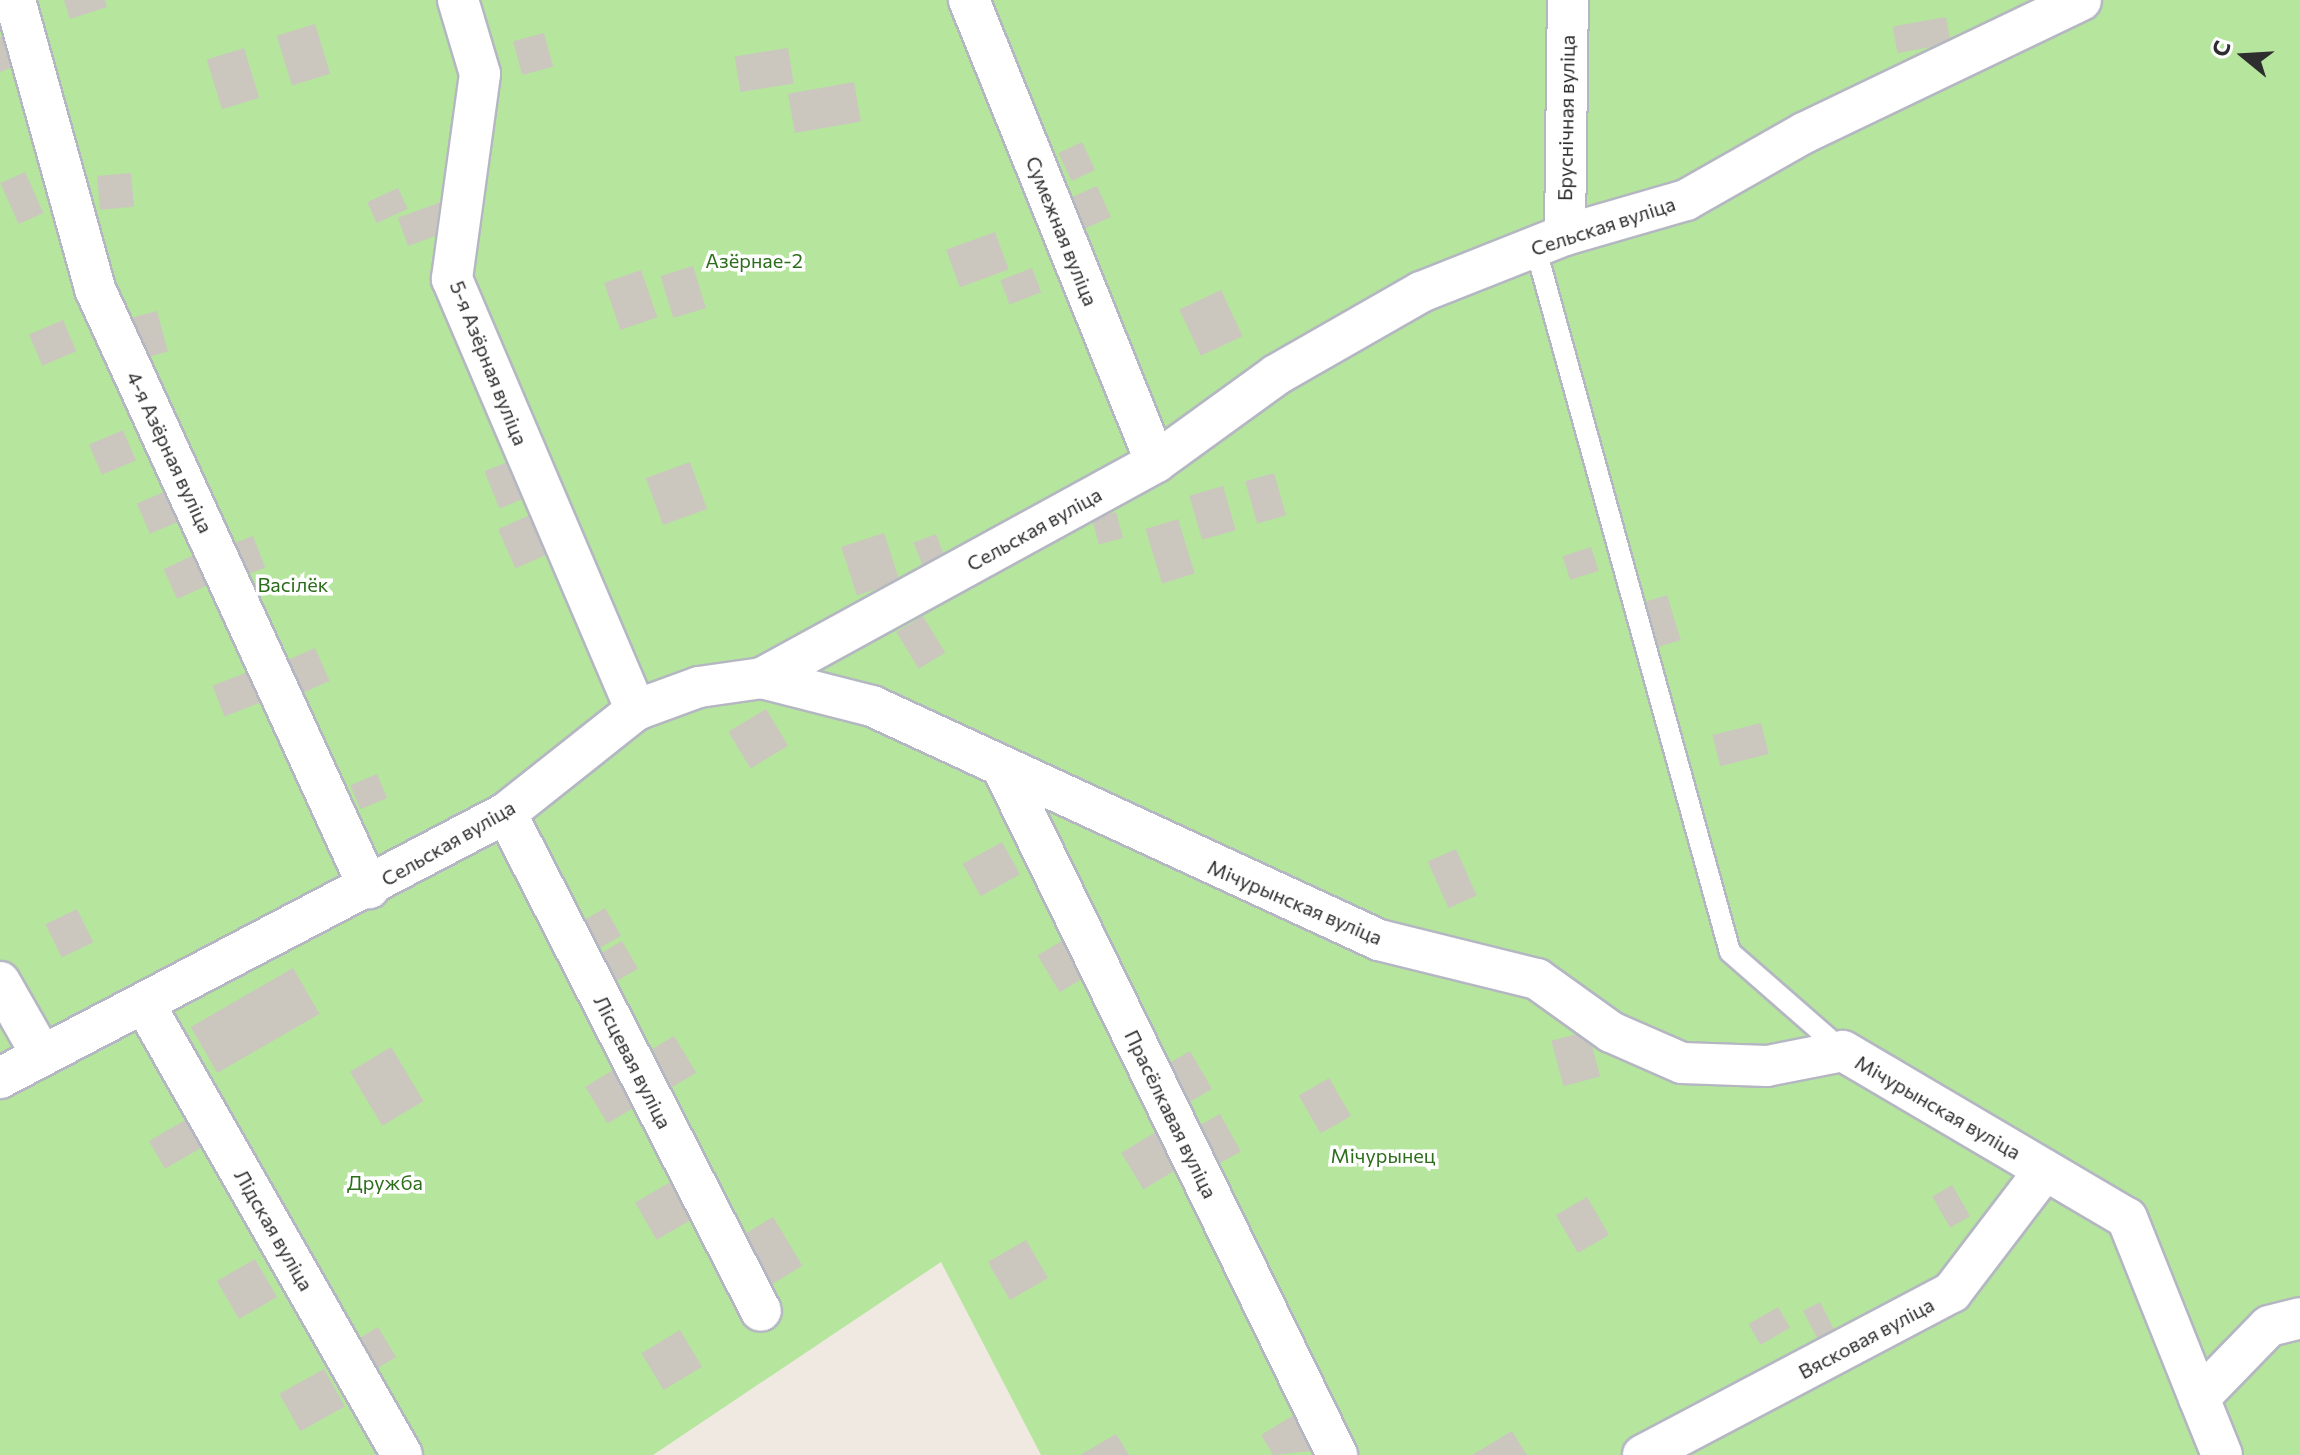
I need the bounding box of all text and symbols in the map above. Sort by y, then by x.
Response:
north arrow [2204,16,2284,96]
street label: Бруснічная вуліца [1553,35,1579,201]
text: С [2206,37,2236,60]
street label: Сумежная вуліца [1021,153,1103,309]
street label: Сельская вуліца [1528,191,1678,261]
park label: Азёрнае-2 [705,248,803,272]
street label: 5-я Азёрная вуліца [445,277,533,449]
street label: 4-я Азёрная вуліца [122,367,218,537]
street label: Сельская вуліца [962,482,1106,576]
park label: Васілёк [257,572,329,596]
street label: Сельская вуліца [377,795,519,891]
street label: Мічурынская вуліца [1204,854,1386,950]
street label: Лісцевая вуліца [589,991,677,1133]
street label: Прасёлкавая вуліца [1120,1026,1222,1202]
street label: Мічурынская вуліца [1851,1050,2025,1164]
park label: Мічурынец [1330,1143,1436,1167]
street label: Лідская вуліца [230,1165,318,1295]
park label: Дружба [347,1170,423,1194]
street label: Вясковая вуліца [1794,1292,1938,1384]

